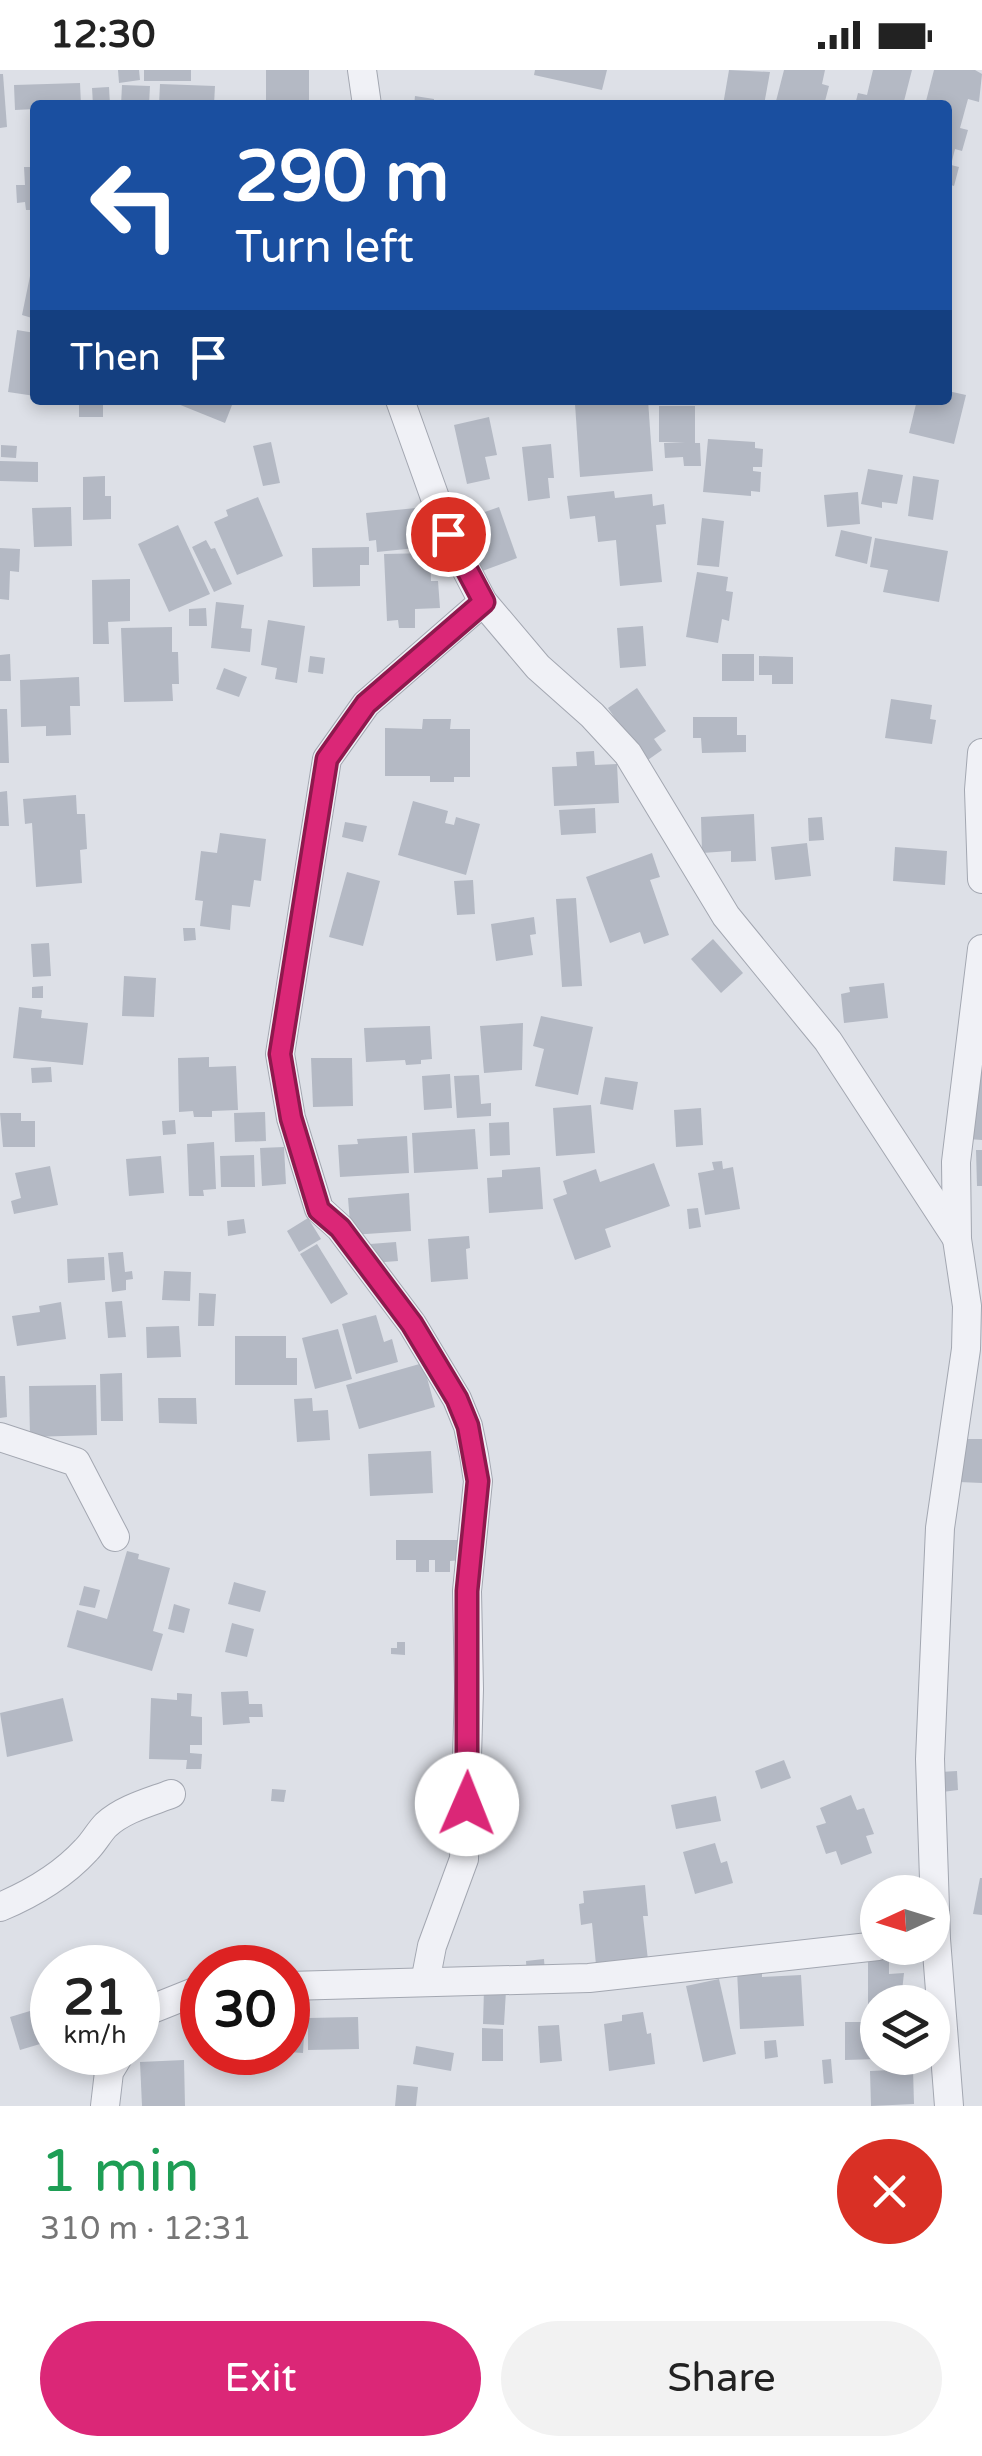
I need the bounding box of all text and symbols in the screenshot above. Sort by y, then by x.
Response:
text: 12:30 [50,12,155,58]
text: 290 m [235,136,449,220]
icon: left [70,140,200,270]
text: Turn left [235,221,414,275]
icon: arrive [181,330,236,385]
text: Then [70,335,161,381]
pin [406,492,491,577]
icon: arrive [421,507,476,562]
position arrow [415,1752,519,1856]
north arrow [860,1875,950,1965]
map controls [860,1875,950,2075]
speed limit sign: 30 [180,1945,310,2075]
text: 21 [64,1968,126,2028]
button: layers [860,1985,950,2075]
text: km/h [64,2020,126,2050]
text: 1 min [40,2136,200,2208]
button: close [837,2139,942,2244]
text: 310 m · 12:31 [40,2210,252,2248]
button: Exit [40,2321,481,2436]
button: Share [501,2321,942,2436]

